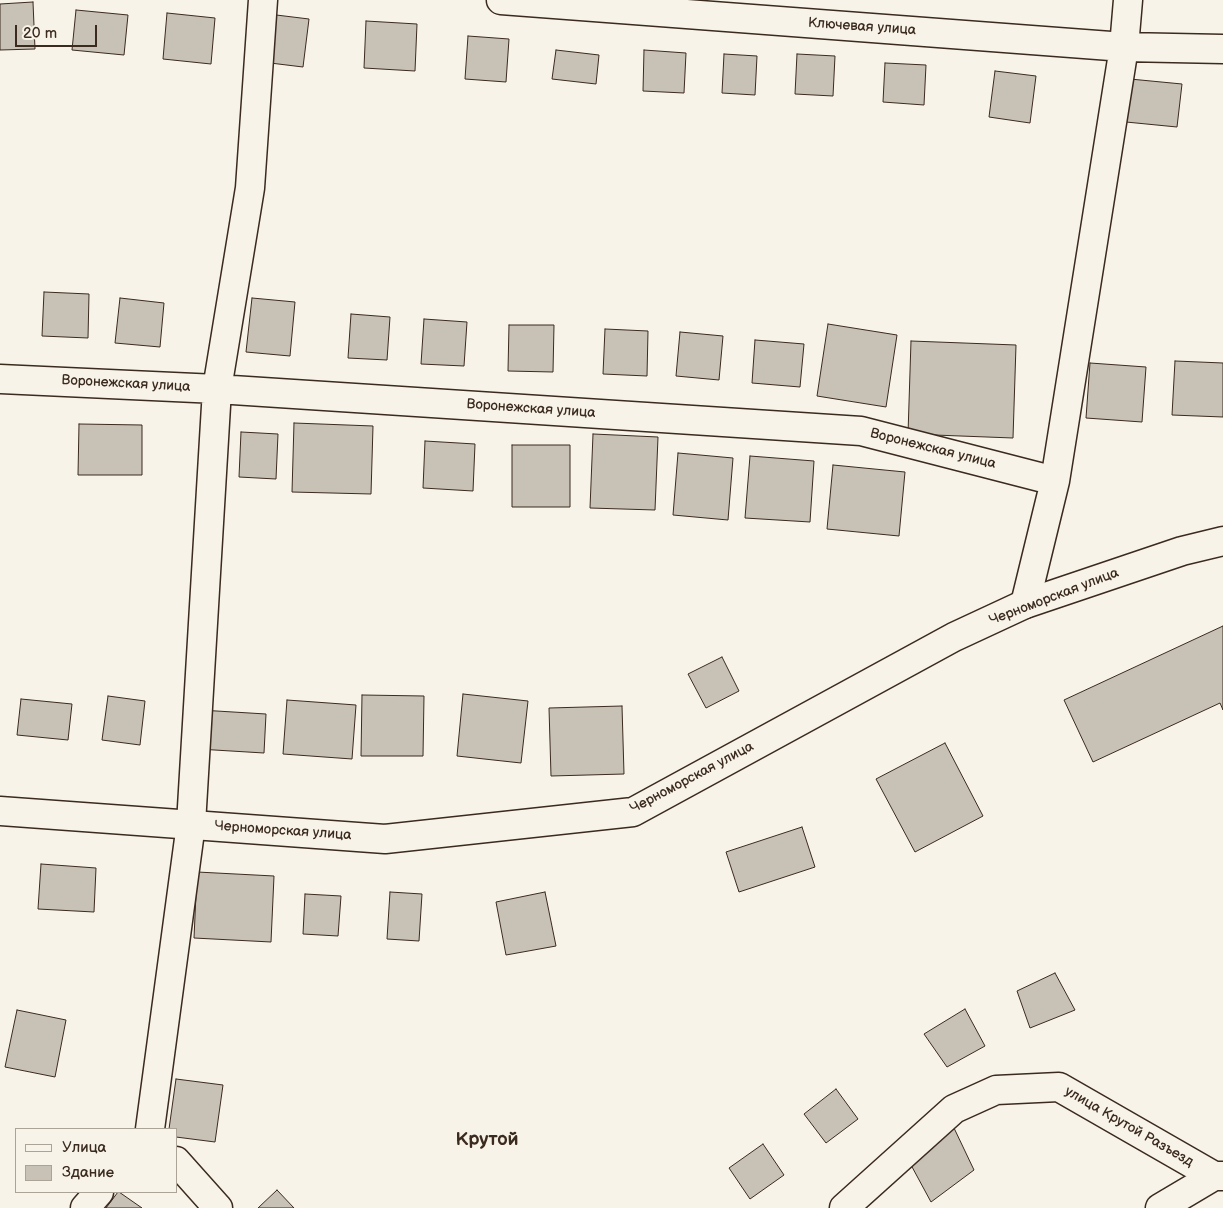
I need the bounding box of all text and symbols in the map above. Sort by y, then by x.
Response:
scale bar [18,15,100,47]
street label: Ключевая улица [807,15,917,39]
text: 20 m [23,24,57,43]
street label: Воронежская улица [61,372,191,396]
street label: Воронежская улица [466,396,596,422]
street label: Воронежская улица [868,425,998,473]
street label: Черноморская улица [987,565,1121,629]
street label: Черноморская улица [627,738,757,818]
street label: Черноморская улица [214,818,352,844]
street label: улица Крутой Разъезд [1062,1083,1196,1171]
legend [15,1128,178,1193]
district label: Крутой [455,1129,519,1151]
text: Улица [62,1138,106,1157]
text: Здание [62,1163,114,1182]

